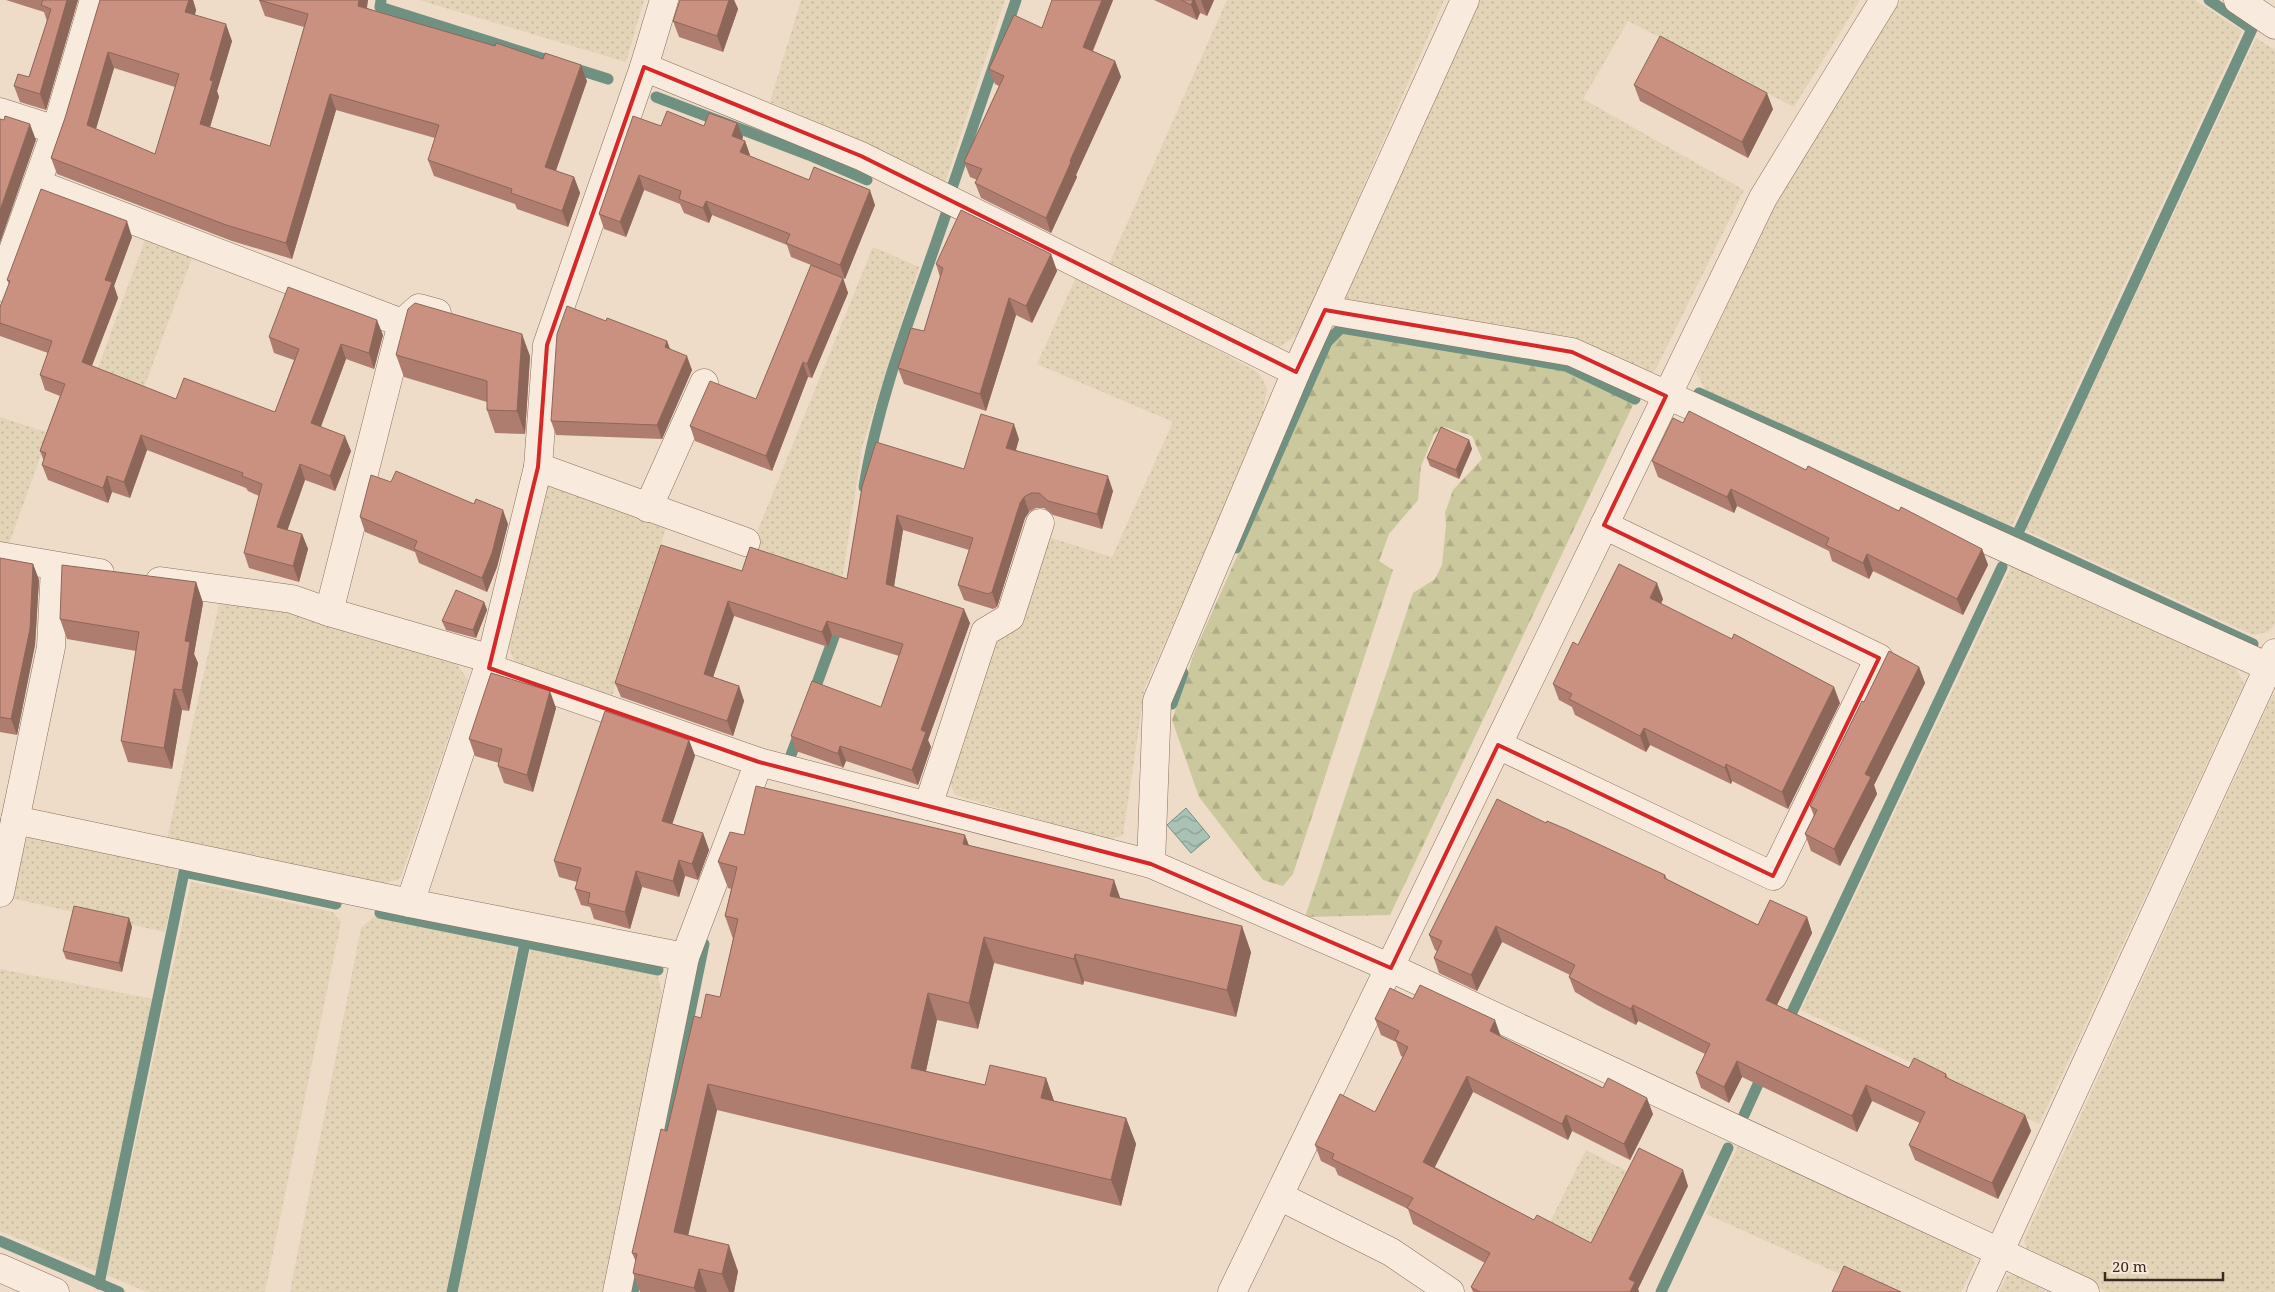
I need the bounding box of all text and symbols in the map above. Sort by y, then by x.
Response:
scale bar [2105,1250,2222,1282]
text: 20 m [2112,1256,2147,1276]

